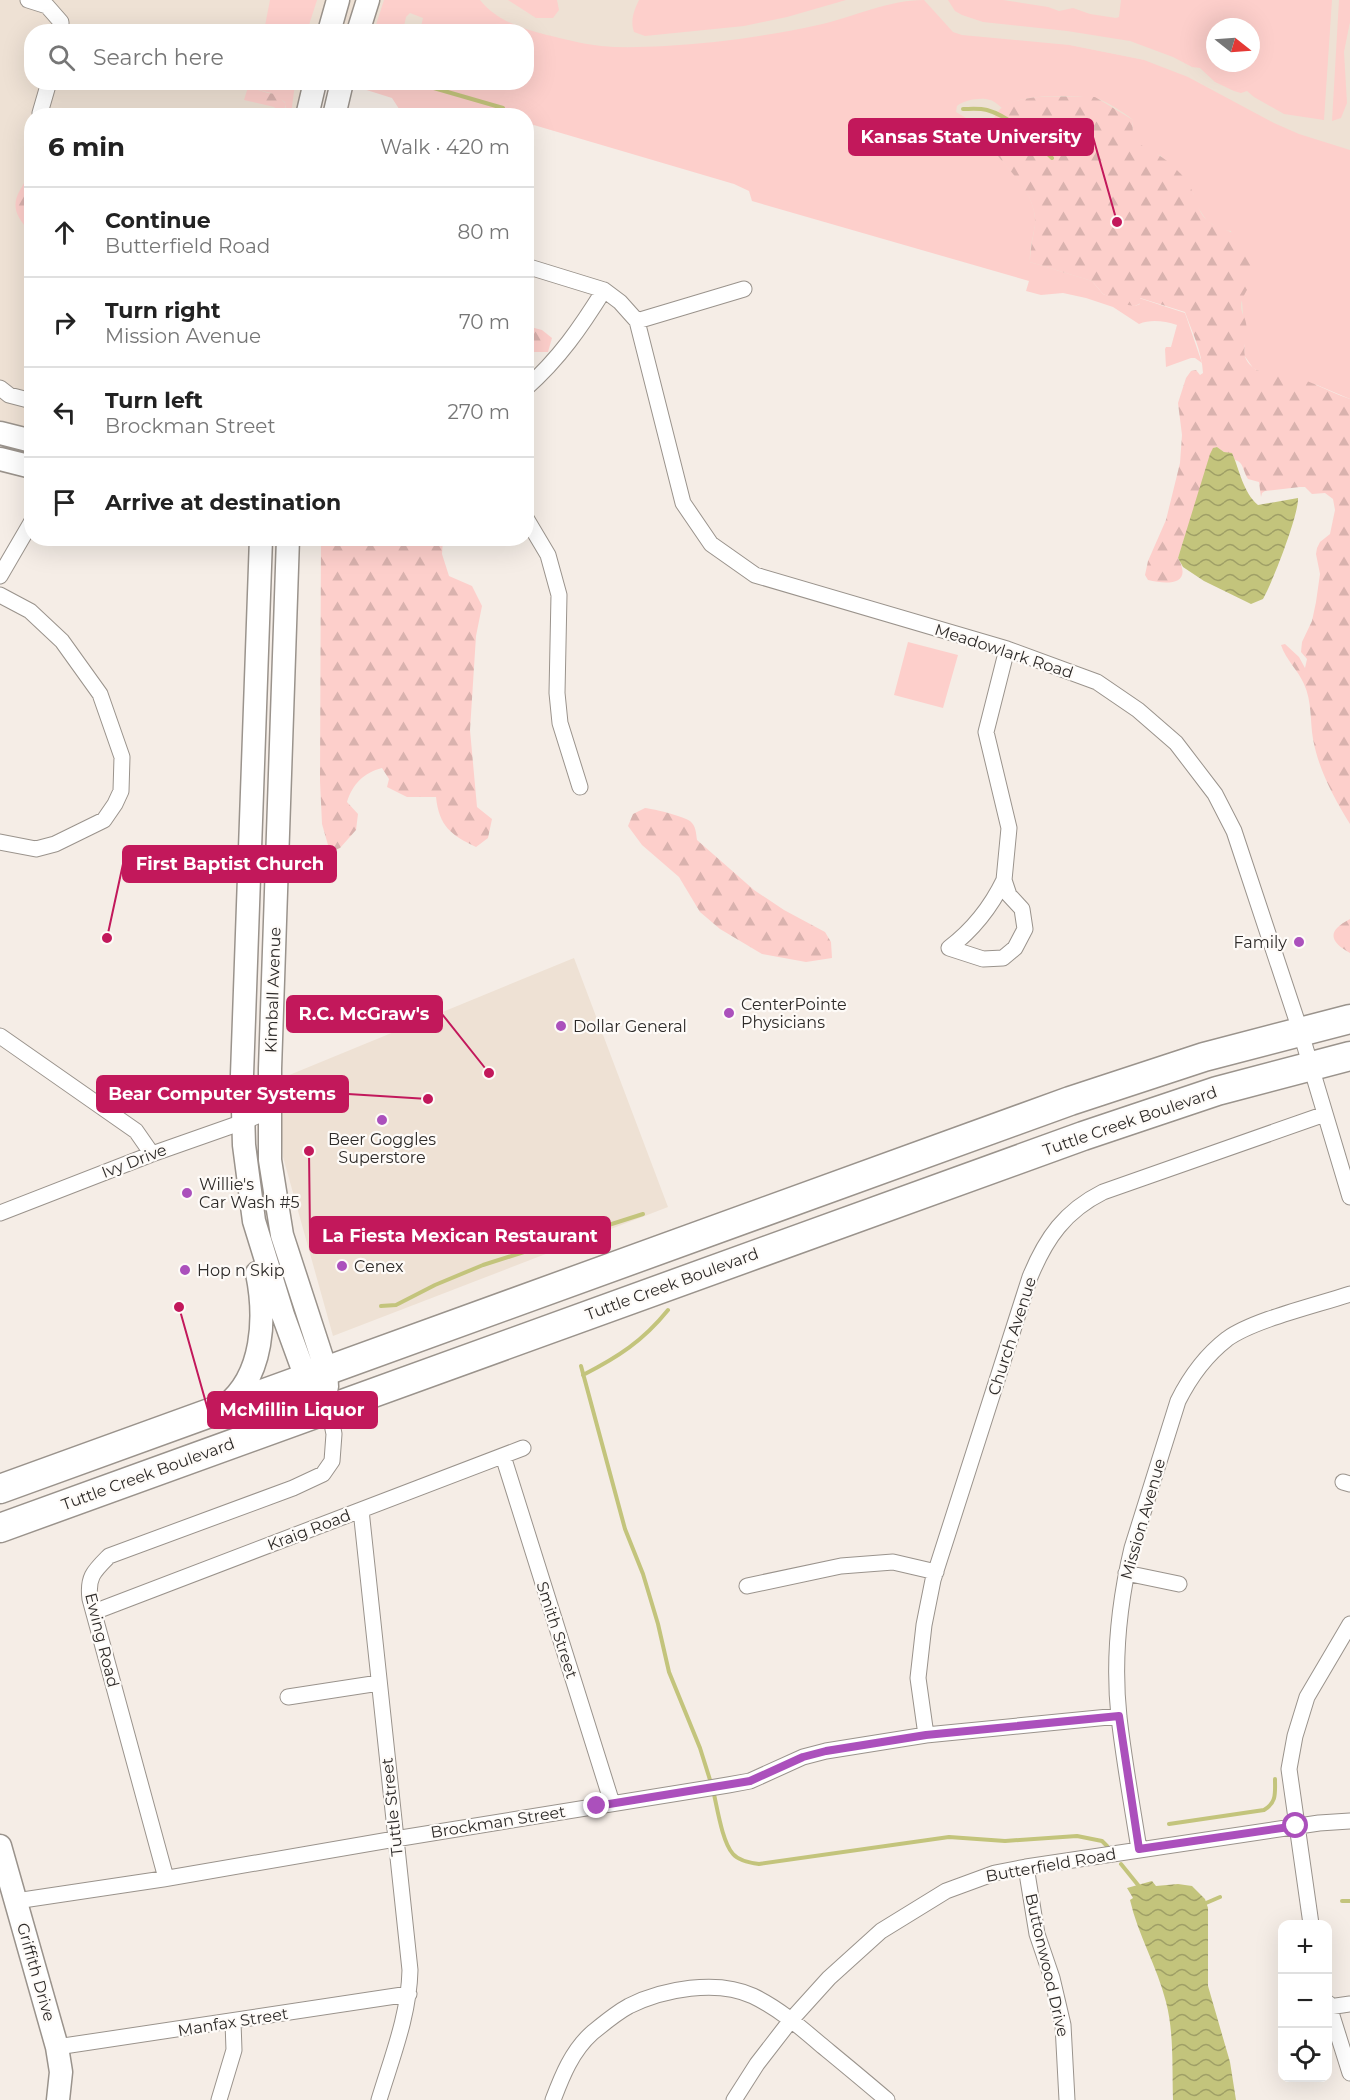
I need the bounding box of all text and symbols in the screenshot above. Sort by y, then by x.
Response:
north arrow [1206,18,1260,72]
search box [24,24,534,90]
icon: search [45,41,78,74]
text: Search here [93,44,224,71]
callout: Kansas State University [849,119,1093,155]
text: Kansas State University [861,126,1082,148]
text: 6 min [48,131,125,163]
text: Walk · 420 m [380,135,510,159]
text: Continue [105,207,211,234]
icon: ahead [48,216,81,249]
text: 80 m [458,220,510,244]
text: Butterfield Road [105,234,270,258]
text: Turn right [105,297,220,324]
icon: right [48,306,81,339]
text: 70 m [459,310,510,334]
text: Mission Avenue [105,324,261,348]
text: Turn left [105,387,203,414]
icon: left [48,396,81,429]
text: 270 m [448,400,510,424]
text: Brockman Street [105,414,276,438]
icon: arrive [48,486,81,519]
text: Arrive at destination [105,489,341,516]
street label: Meadowlark Road [932,620,1076,682]
callout: First Baptist Church [123,846,336,882]
text: First Baptist Church [136,853,324,875]
street label: Kimball Avenue [261,927,285,1053]
place label: Family [1234,933,1287,952]
marker: Family [1292,935,1306,949]
place label: CenterPointe Physicians [741,995,847,1032]
callout: R.C. McGraw's [287,996,442,1032]
text: R.C. McGraw's [299,1003,430,1025]
marker: CenterPointe Physicians [722,1006,736,1020]
place label: Dollar General [573,1017,687,1036]
marker: Dollar General [554,1019,568,1033]
callout: Bear Computer Systems [97,1076,348,1112]
street label: Tuttle Creek Boulevard [1040,1082,1220,1160]
text: Bear Computer Systems [108,1083,336,1105]
marker: Beer Goggles Superstore [375,1113,389,1127]
place label: Beer Goggles Superstore [328,1130,436,1167]
street label: Ivy Drive [99,1140,169,1182]
place label: Willie's Car Wash #5 [199,1175,300,1212]
marker: Willie's Car Wash #5 [180,1186,194,1200]
callout: La Fiesta Mexican Restaurant [310,1217,610,1253]
text: La Fiesta Mexican Restaurant [322,1225,598,1247]
street label: Tuttle Creek Boulevard [583,1244,761,1324]
place label: Cenex [354,1257,404,1276]
marker: Cenex [335,1259,349,1273]
place label: Hop n Skip [197,1261,285,1280]
marker: Hop n Skip [178,1263,192,1277]
street label: Church Avenue [984,1274,1040,1398]
callout: McMillin Liquor [208,1392,377,1428]
text: McMillin Liquor [220,1399,365,1421]
street label: Tuttle Creek Boulevard [59,1434,237,1514]
street label: Mission Avenue [1117,1456,1169,1582]
street label: Kraig Road [265,1505,353,1555]
street label: Smith Street [532,1579,582,1681]
street label: Ewing Road [81,1591,123,1689]
street label: Tuttle Street [377,1756,407,1857]
route end [583,1792,609,1818]
street label: Brockman Street [429,1802,567,1842]
route start [1282,1812,1308,1838]
street label: Butterfield Road [984,1844,1118,1886]
street label: Buttonwood Drive [1021,1891,1073,2039]
map controls [1278,1920,1332,2082]
button: + [1278,1920,1332,1974]
street label: Griffith Drive [13,1921,59,2023]
button: − [1278,1974,1332,2028]
street label: Manfax Street [177,2004,290,2040]
button: locate [1278,2028,1332,2082]

